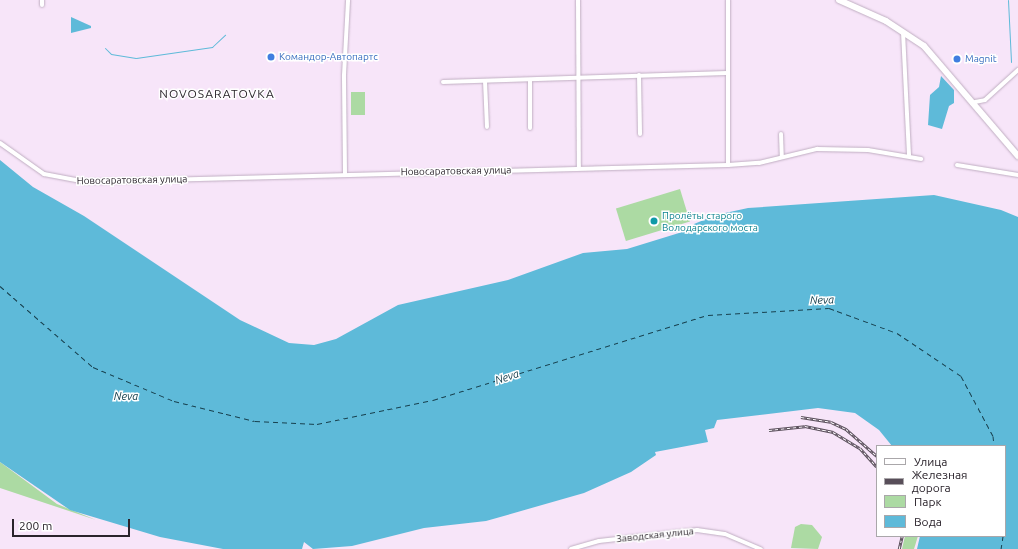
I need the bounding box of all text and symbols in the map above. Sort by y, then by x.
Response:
place label: Командор-Автопартс [279,51,378,63]
marker: Командор-Автопартс [266,52,276,62]
place label: Magnit [965,53,997,65]
marker: Magnit [952,54,962,64]
district label: NOVOSARATOVKA [159,87,275,101]
street label: Новосаратовская улица [401,164,511,178]
street label: Новосаратовская улица [77,173,187,187]
place label: Пролёты старого Володарского моста [662,209,758,232]
marker: Пролёты старого Володарского моста [649,216,659,226]
water label: Neva [810,293,834,307]
water label: Neva [493,367,521,387]
water label: Neva [114,389,138,403]
legend [876,445,1006,537]
text: Улица [914,455,947,468]
text: Железная дорога [912,468,968,494]
text: Парк [914,495,942,508]
scale bar [14,511,132,537]
text: Вода [914,515,942,528]
text: 200 m [19,519,52,532]
street label: Заводская улица [616,525,694,545]

